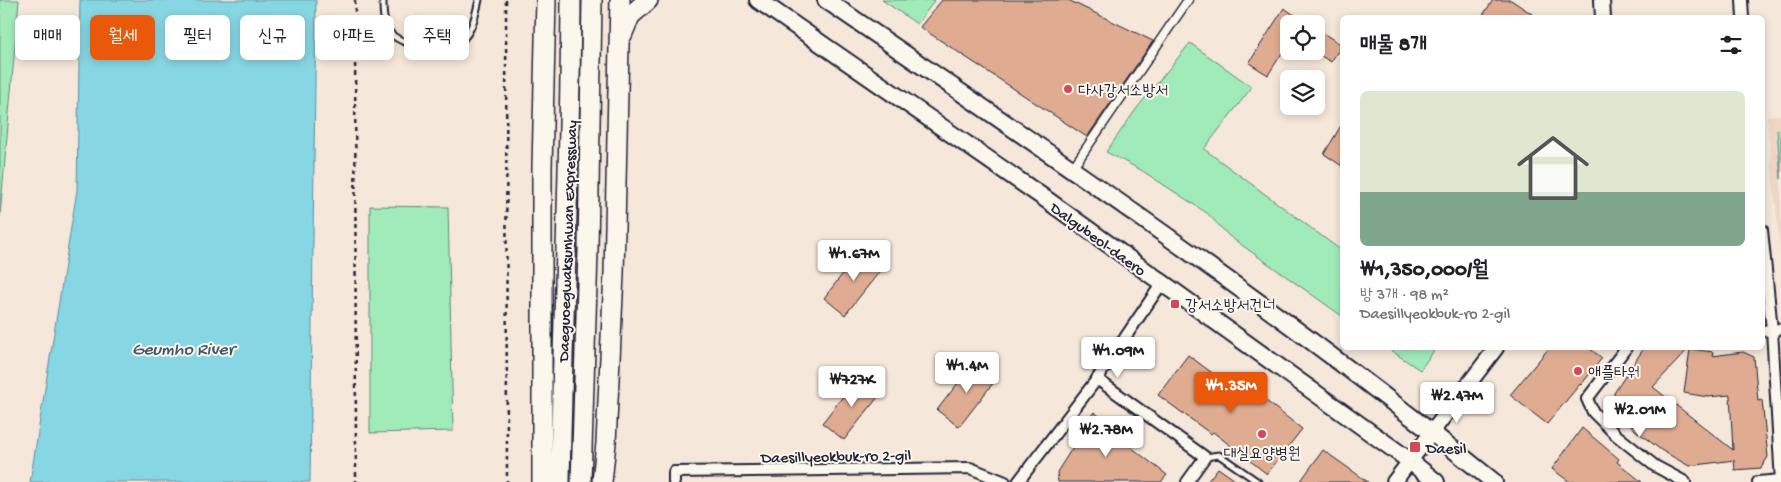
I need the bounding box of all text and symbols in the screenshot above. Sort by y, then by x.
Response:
chip: 매매 [15,15,80,60]
chip: 월세 [90,15,155,60]
chip: 필터 [165,15,230,60]
chip: 신규 [240,15,305,60]
chip: 아파트 [315,15,394,60]
chip: 주택 [404,15,469,60]
map controls [1280,15,1325,115]
button: locate [1280,15,1325,60]
icon: filters [1717,31,1745,59]
text: 매물 8개 [1360,34,1427,59]
button: layers [1280,70,1325,115]
marker: 다사강서소방서 [1062,83,1074,95]
place label: 다사강서소방서 [1078,83,1168,102]
street label: Daeguoegwaksunhwan Expressway [556,120,583,363]
icon: home [1508,123,1598,213]
street label: Dalgubeol-daero [1045,199,1148,282]
pin: ₩1.67M [813,240,895,282]
text: ₩1.67M [829,246,879,265]
text: ₩1,350,000/월 [1360,259,1489,284]
text: 방 3개 · 98 m² [1360,287,1449,306]
marker: 강서소방서건너 [1169,298,1181,310]
place label: 강서소방서건너 [1185,298,1275,317]
text: Daesillyeokbuk-ro 2-gil [1360,306,1510,325]
pin: ₩1.09M [1077,336,1159,379]
water label: Geumho River [132,340,238,361]
text: ₩1.09M [1092,343,1144,362]
pin: ₩1.4M [932,352,1002,394]
text: ₩1.4M [946,358,988,377]
marker: 애플타워 [1572,365,1584,377]
place label: 애플타워 [1588,365,1640,384]
pin: ₩727K [817,366,887,408]
text: ₩727K [829,372,875,391]
pin: ₩1.35M [1190,372,1272,414]
text: ₩1.35M [1205,378,1257,397]
pin: ₩2.47M [1416,382,1498,424]
text: ₩2.47M [1431,388,1483,407]
pin: ₩2.01M [1599,396,1681,438]
text: ₩2.01M [1614,402,1666,421]
pin: ₩2.78M [1065,416,1147,458]
text: ₩2.78M [1080,422,1132,441]
marker: 대실요양병원 [1256,428,1268,440]
marker: Daesil [1408,440,1422,454]
place label: Daesil [1425,441,1466,460]
place label: 대실요양병원 [1223,446,1301,465]
street label: Daesillyeokbuk-ro 2-gil [760,448,911,469]

